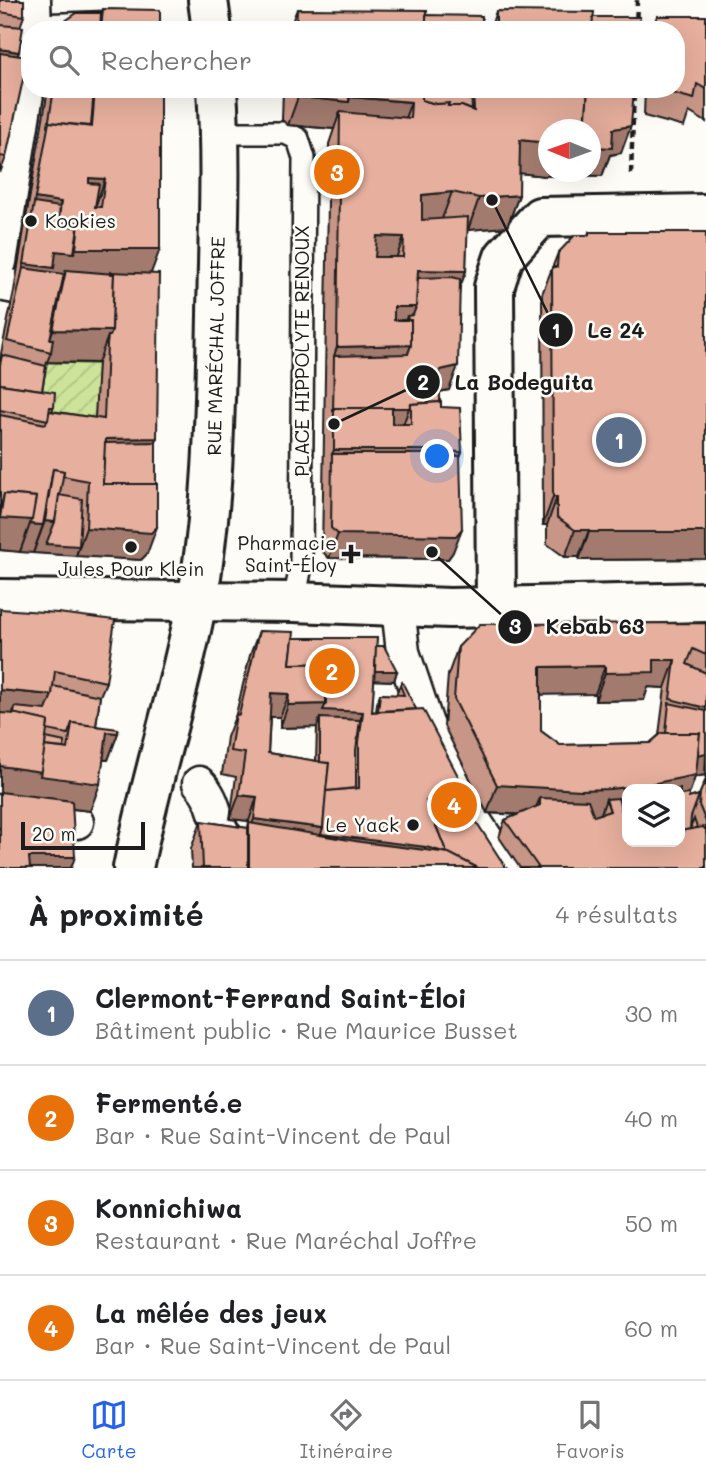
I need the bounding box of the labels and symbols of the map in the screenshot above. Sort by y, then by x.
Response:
north arrow [538,119,601,182]
pin: 3 [314,146,360,198]
place label: Kookies [45,208,116,233]
marker: Kookies [23,213,39,229]
street label: PLACE HIPPOLYTE RENOUX [289,225,314,477]
street label: RUE MARÉCHAL JOFFRE [201,236,230,456]
callout: Le 24 [538,309,659,351]
text: 1 [551,316,561,343]
text: Le 24 [587,316,645,343]
callout: La Bodeguita [406,361,608,403]
text: 2 [417,368,429,395]
text: La Bodeguita [454,368,594,395]
pin: 1 [596,414,642,466]
your location [420,439,454,473]
place label: Pharmacie Saint-Éloy [238,530,337,577]
marker: Jules Pour Klein [123,539,139,555]
marker: Pharmacie Saint-Éloy [343,546,359,562]
place label: Jules Pour Klein [58,556,204,581]
callout: Kebab 63 [497,606,659,648]
text: 3 [509,612,521,639]
text: Kebab 63 [546,612,644,639]
pin: 2 [309,645,355,697]
pin: 4 [431,779,477,831]
place label: Le Yack [326,812,399,837]
marker: Le Yack [405,817,421,833]
scale bar [21,819,145,851]

